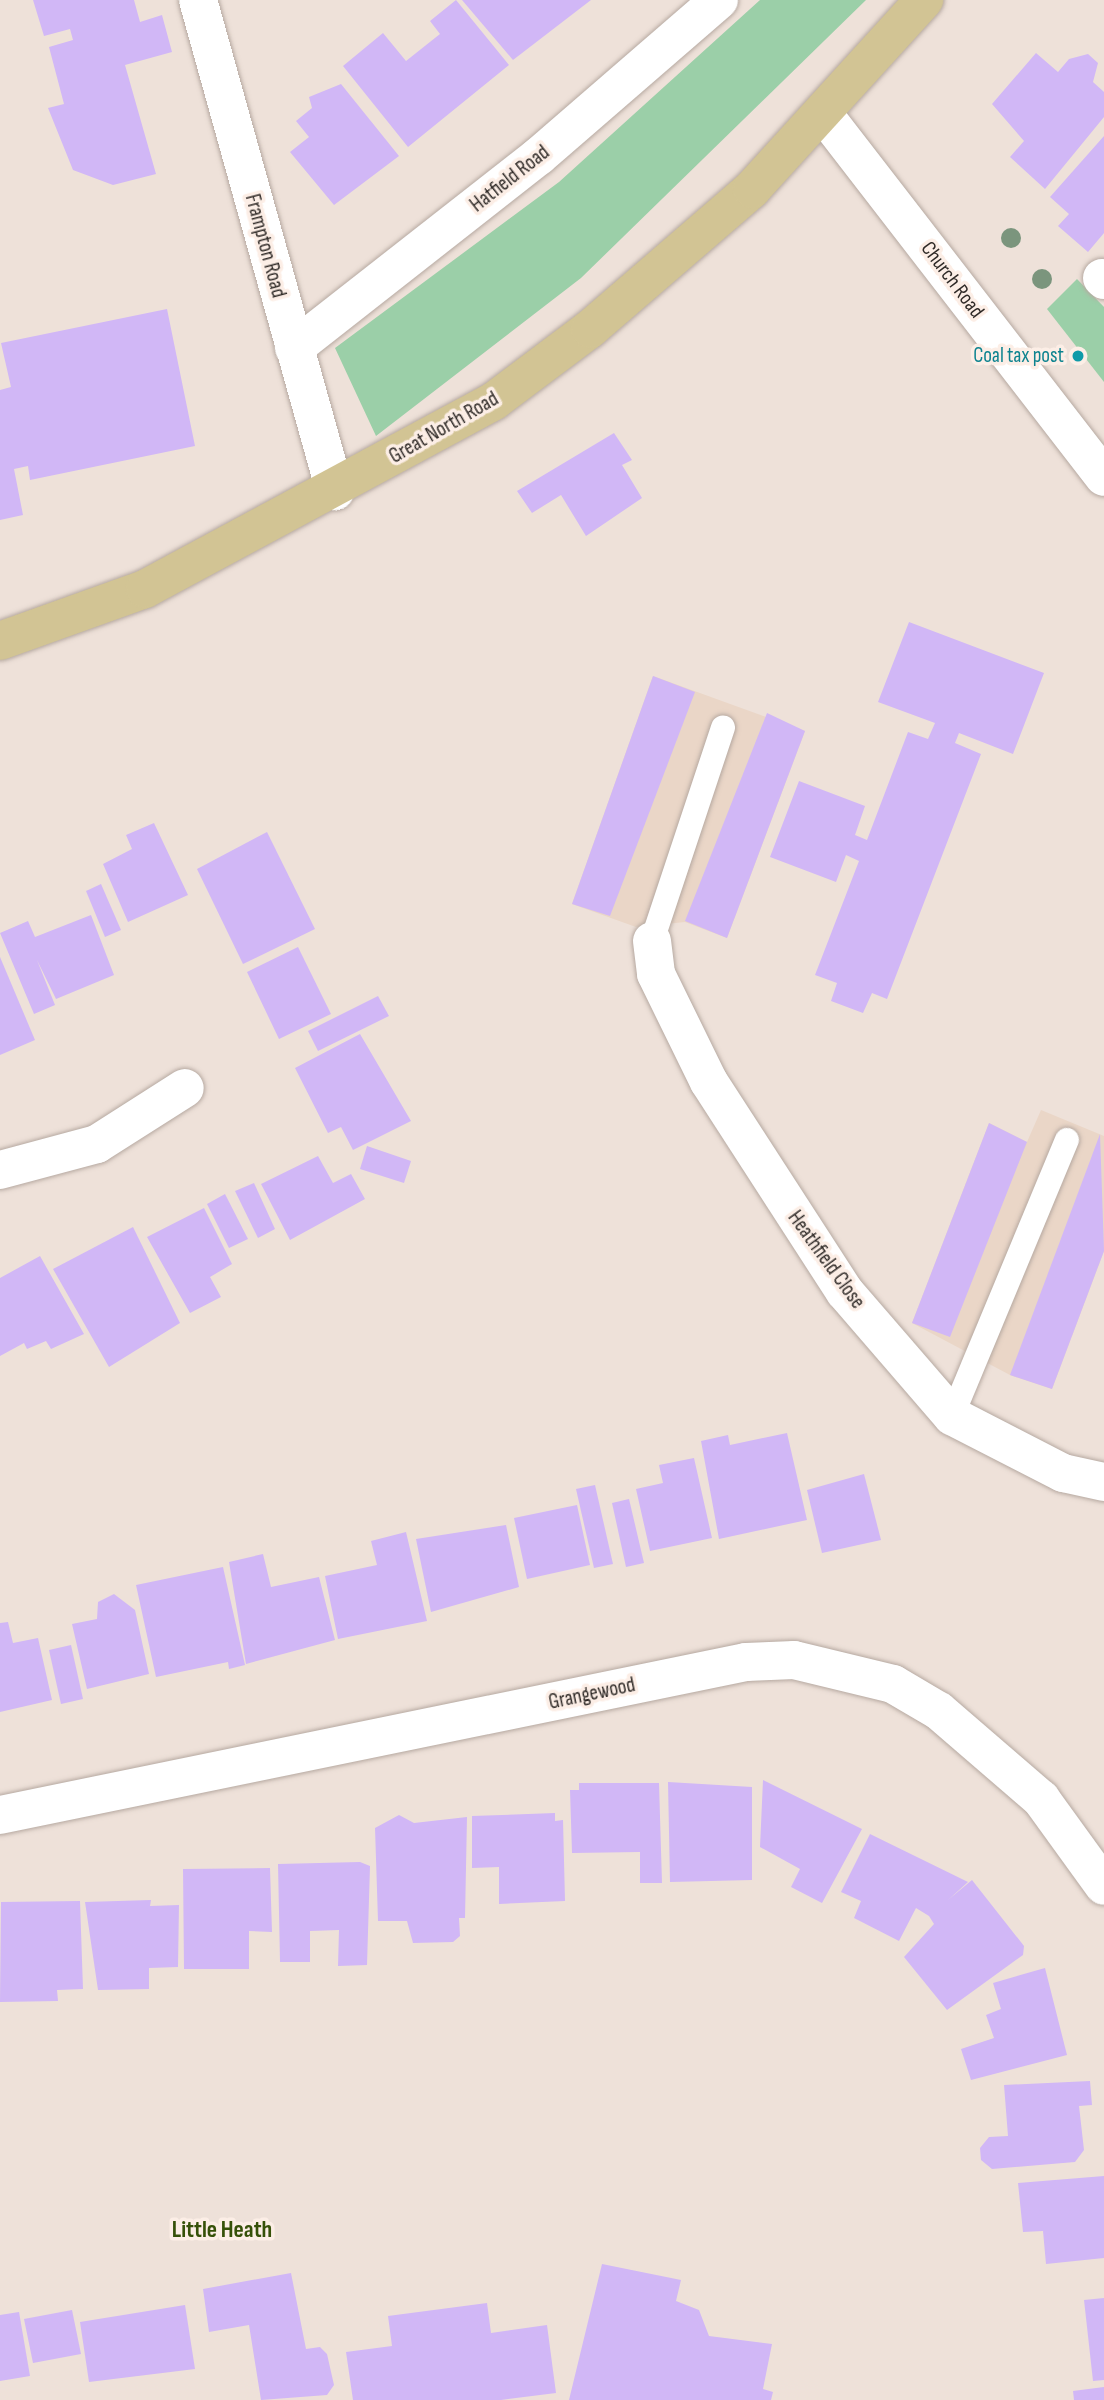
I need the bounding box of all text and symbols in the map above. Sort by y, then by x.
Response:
street label: Hatfield Road [465,140,555,218]
street label: Frampton Road [239,191,291,301]
street label: Church Road [915,237,989,323]
place label: Coal tax post [973,343,1064,369]
marker: Coal tax post [1070,348,1086,364]
street label: Great North Road [385,387,503,469]
street label: Heathfield Close [782,1206,870,1314]
street label: Grangewood [546,1673,638,1715]
district label: Little Heath [172,2216,272,2244]

